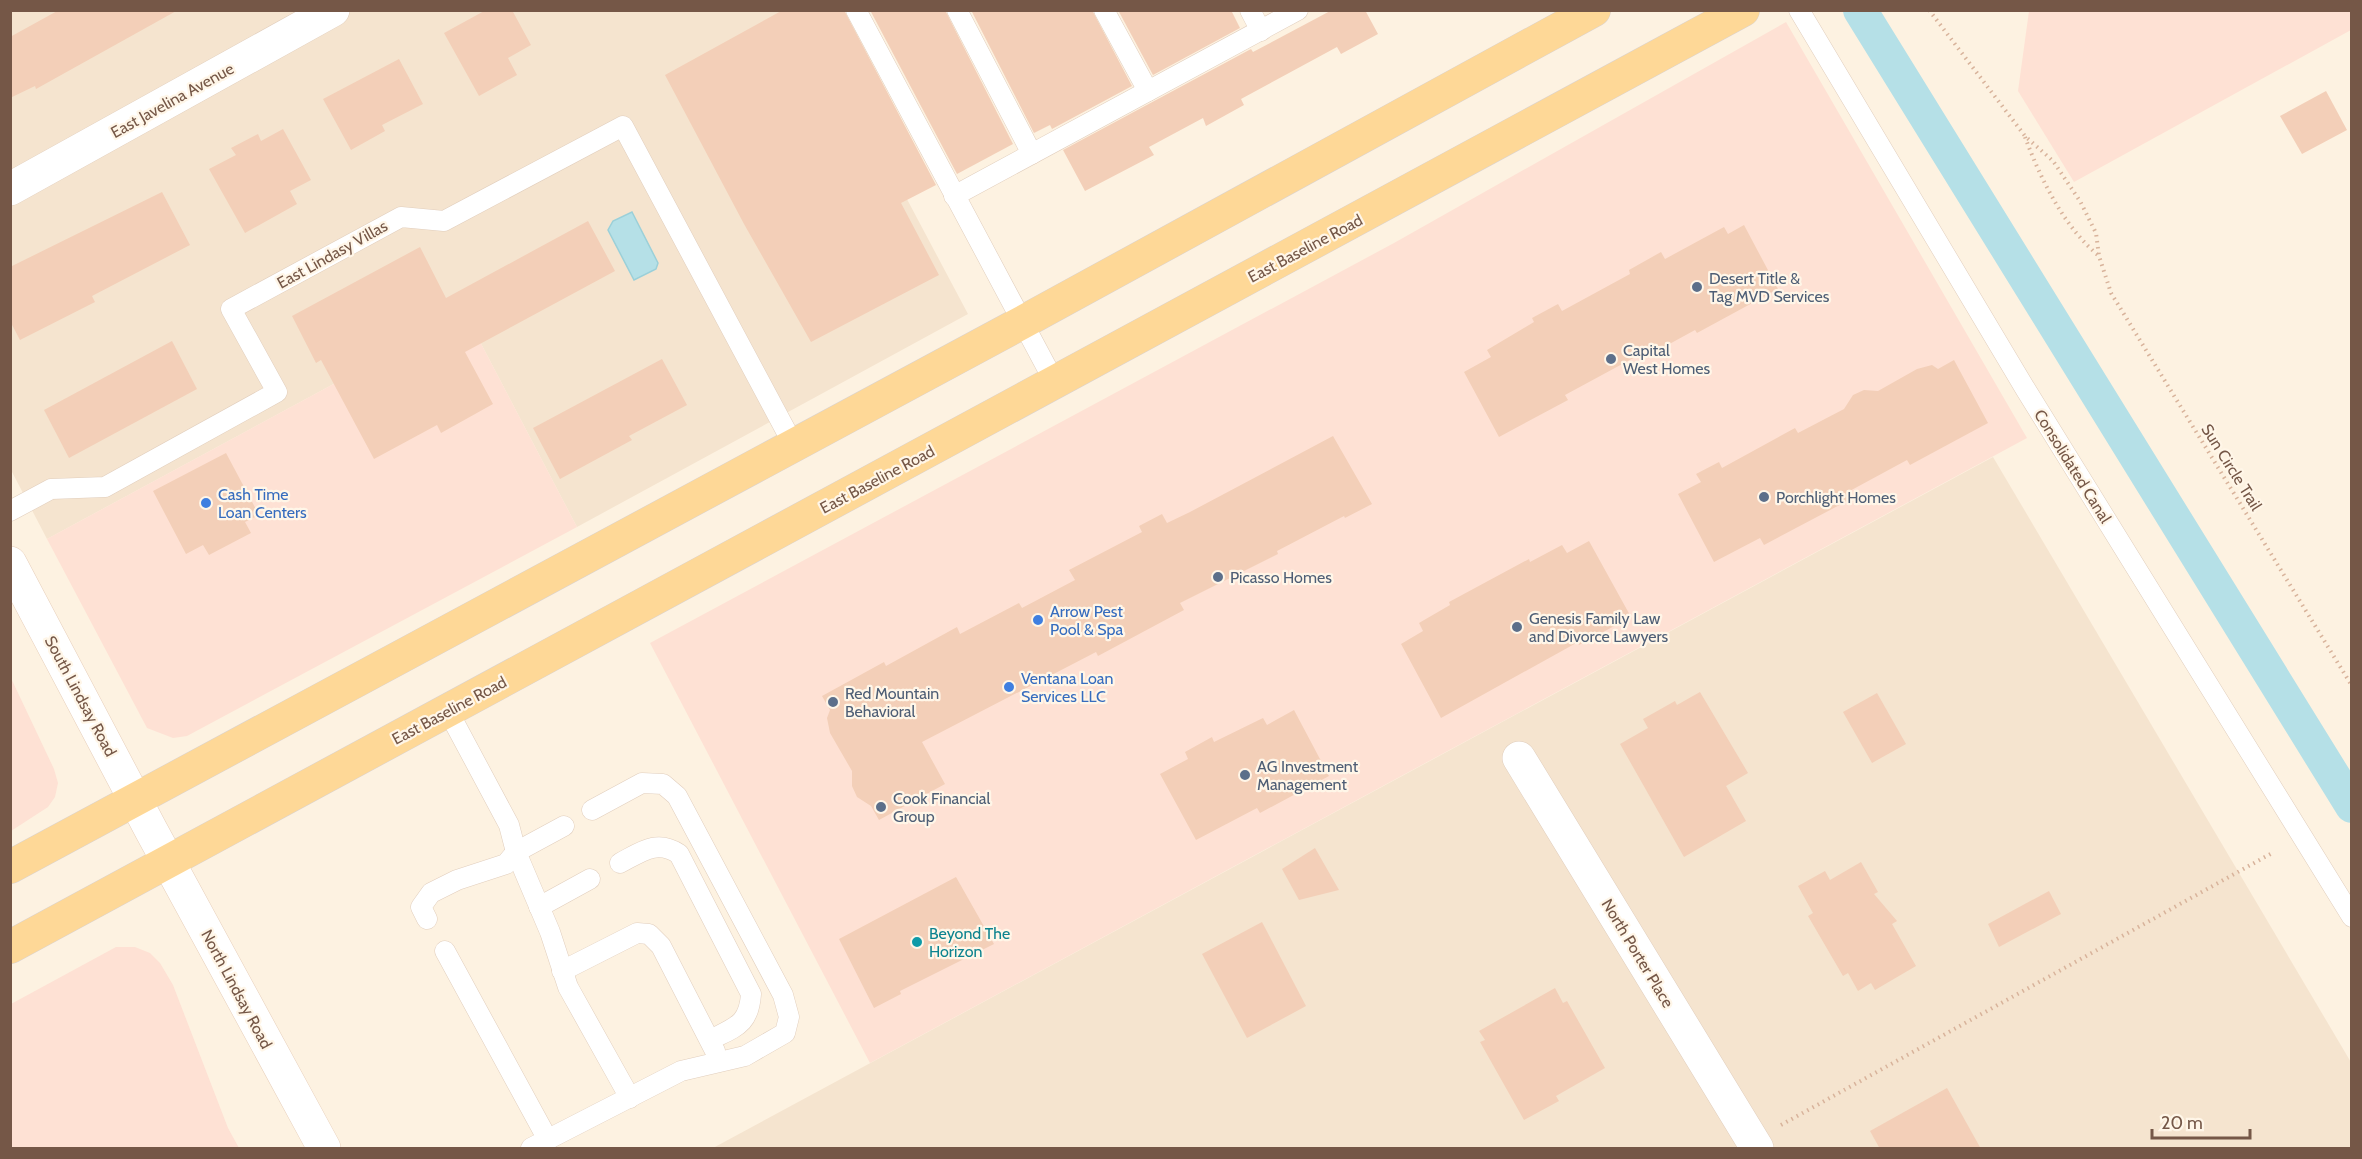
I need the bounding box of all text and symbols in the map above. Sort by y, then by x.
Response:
street label: East Javelina Avenue [107,59,237,142]
street label: East Baseline Road [1245,210,1366,287]
street label: East Lindasy Villas [274,216,391,293]
place label: Desert Title & Tag MVD Services [1709,269,1830,306]
marker: Desert Title & Tag MVD Services [1690,280,1704,294]
place label: Capital West Homes [1623,341,1710,378]
marker: Capital West Homes [1604,352,1618,366]
street label: Consolidated Canal [2030,406,2115,527]
street label: Sun Circle Trail [2197,420,2266,514]
street label: East Baseline Road [817,441,938,518]
place label: Cash Time Loan Centers [218,485,307,522]
place label: Porchlight Homes [1776,488,1896,507]
marker: Porchlight Homes [1757,490,1771,504]
marker: Cash Time Loan Centers [199,496,213,510]
place label: Picasso Homes [1230,568,1332,587]
marker: Picasso Homes [1211,570,1225,584]
place label: Arrow Pest Pool & Spa [1050,602,1123,639]
place label: Genesis Family Law and Divorce Lawyers [1529,609,1669,646]
marker: Arrow Pest Pool & Spa [1031,613,1045,627]
marker: Genesis Family Law and Divorce Lawyers [1510,620,1524,634]
street label: South Lindsay Road [41,633,120,760]
place label: Ventana Loan Services LLC [1021,669,1113,706]
street label: East Baseline Road [389,672,510,749]
marker: Ventana Loan Services LLC [1002,680,1016,694]
place label: Red Mountain Behavioral [845,684,939,721]
marker: Red Mountain Behavioral [826,695,840,709]
place label: AG Investment Management [1257,757,1359,794]
marker: AG Investment Management [1238,768,1252,782]
place label: Cook Financial Group [893,789,991,826]
marker: Cook Financial Group [874,800,888,814]
street label: North Porter Place [1598,895,1677,1011]
place label: Beyond The Horizon [929,924,1010,961]
street label: North Lindsay Road [197,926,276,1052]
marker: Beyond The Horizon [910,935,924,949]
scale bar [2152,1102,2250,1140]
text: 20 m [2161,1112,2203,1134]

